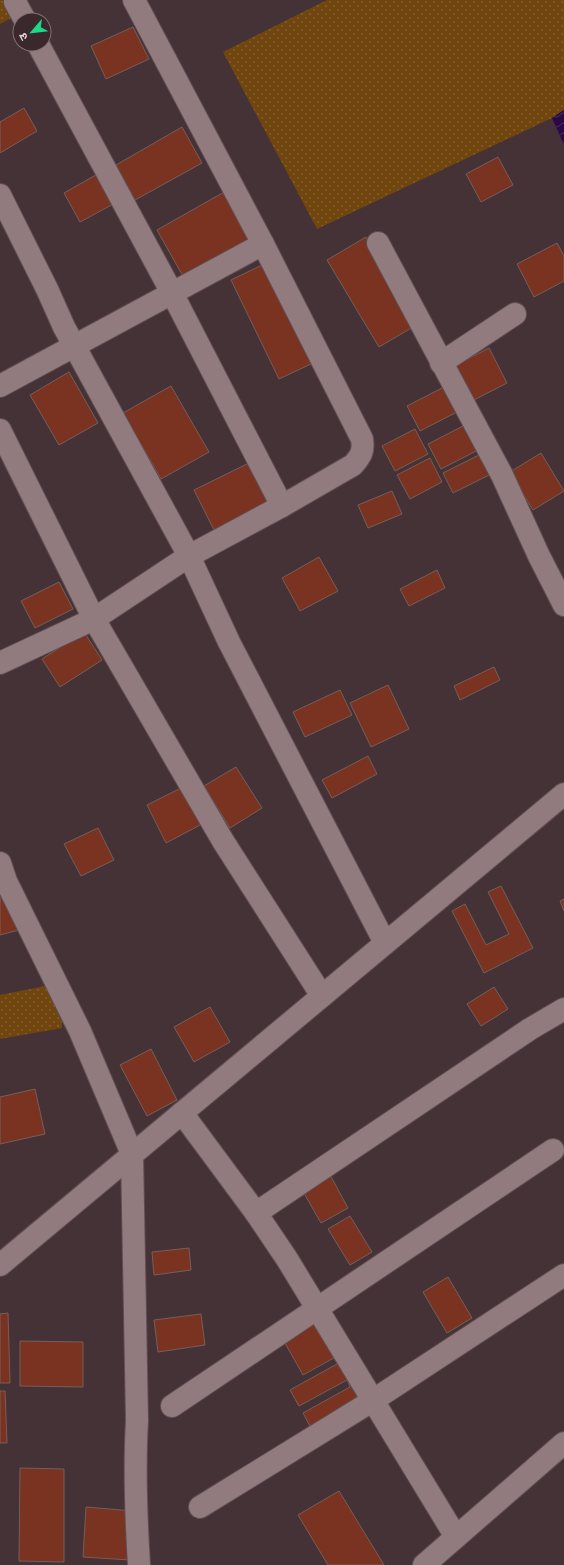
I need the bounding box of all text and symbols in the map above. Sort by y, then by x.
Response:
north arrow [12,12,52,52]
text: उ [14,30,31,43]

